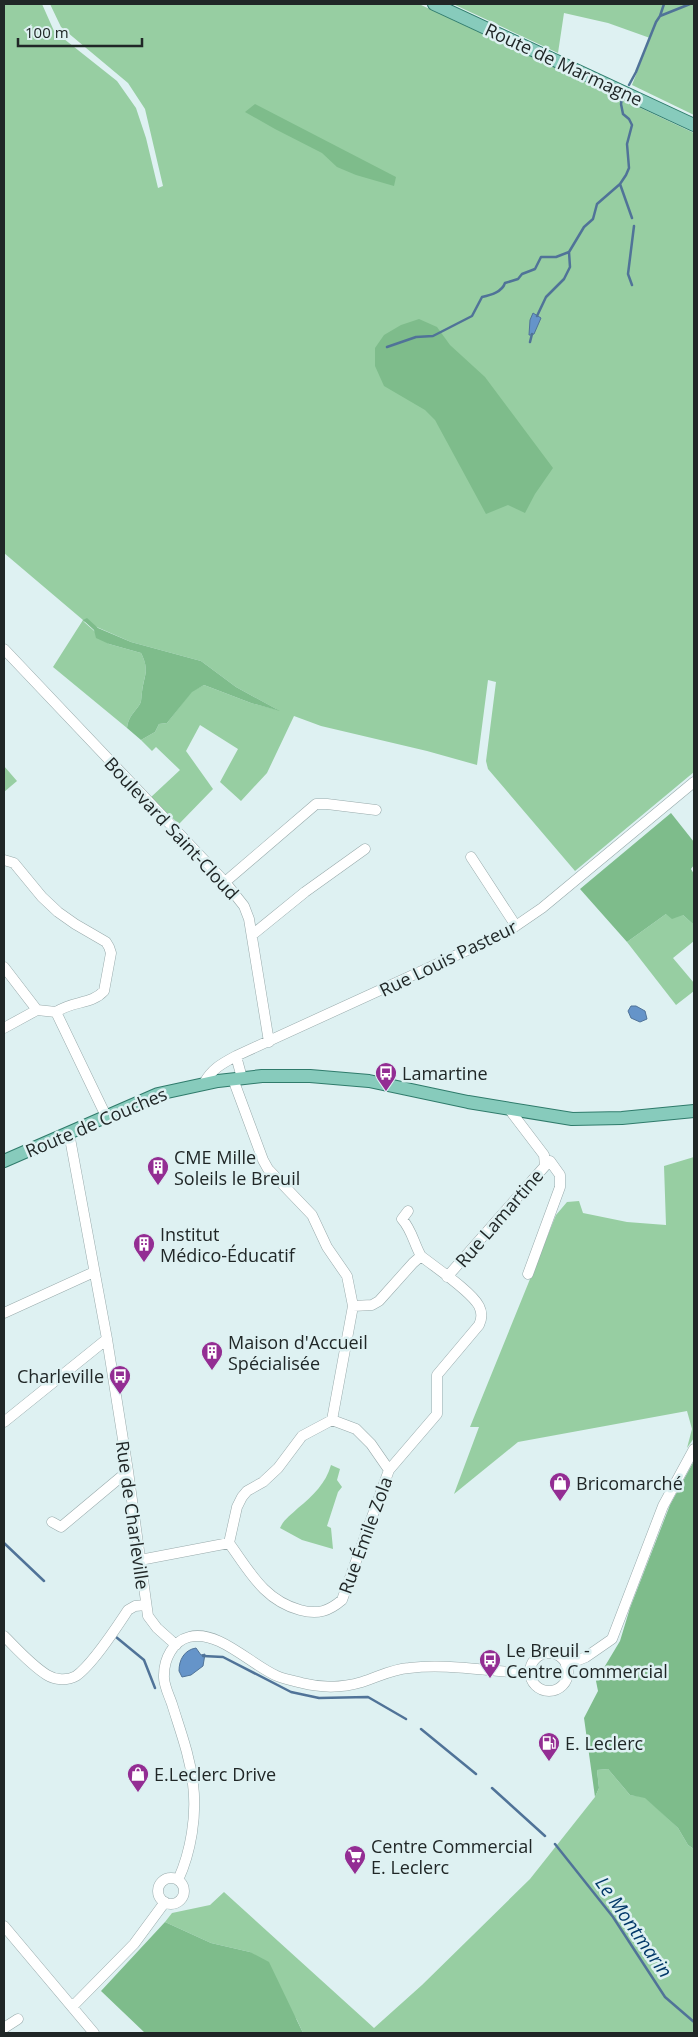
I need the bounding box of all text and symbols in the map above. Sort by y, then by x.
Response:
scale bar [18,15,141,47]
street label: Route de Marmagne [481,17,647,111]
text: 100 m [25,22,69,42]
street label: Boulevard Saint-Cloud [100,752,244,904]
street label: Rue Louis Pasteur [375,914,521,1002]
bus stop icon: Lamartine [374,1061,398,1092]
place label: Lamartine [402,1061,488,1085]
street label: Route de Couches [22,1081,170,1163]
place label: CME Mille Soleils le Breuil [174,1145,300,1190]
building icon: CME Mille Soleils le Breuil [146,1155,170,1186]
street label: Rue Lamartine [450,1164,548,1272]
place label: Institut Médico-Éducatif [160,1222,296,1267]
building icon: Institut Médico-Éducatif [132,1232,156,1263]
place label: Maison d'Accueil Spécialisée [228,1330,368,1375]
building icon: Maison d'Accueil Spécialisée [200,1340,224,1371]
place label: Charleville [17,1364,104,1388]
bus stop icon: Charleville [108,1364,132,1395]
street label: Rue de Charleville [111,1439,155,1591]
shop icon: Bricomarché [548,1471,572,1502]
place label: Bricomarché [576,1471,683,1495]
street label: Rue Émile Zola [333,1473,397,1597]
place label: Le Breuil - Centre Commercial [506,1638,668,1683]
bus stop icon: Le Breuil - Centre Commercial [478,1648,502,1679]
fuel station icon: E. Leclerc [537,1731,561,1762]
place label: E. Leclerc [565,1731,644,1755]
shop icon: E.Leclerc Drive [126,1762,150,1793]
place label: E.Leclerc Drive [154,1762,276,1786]
place label: Centre Commercial E. Leclerc [371,1834,533,1879]
supermarket icon: Centre Commercial E. Leclerc [343,1844,367,1875]
water label: Le Montmarin [590,1871,678,1983]

